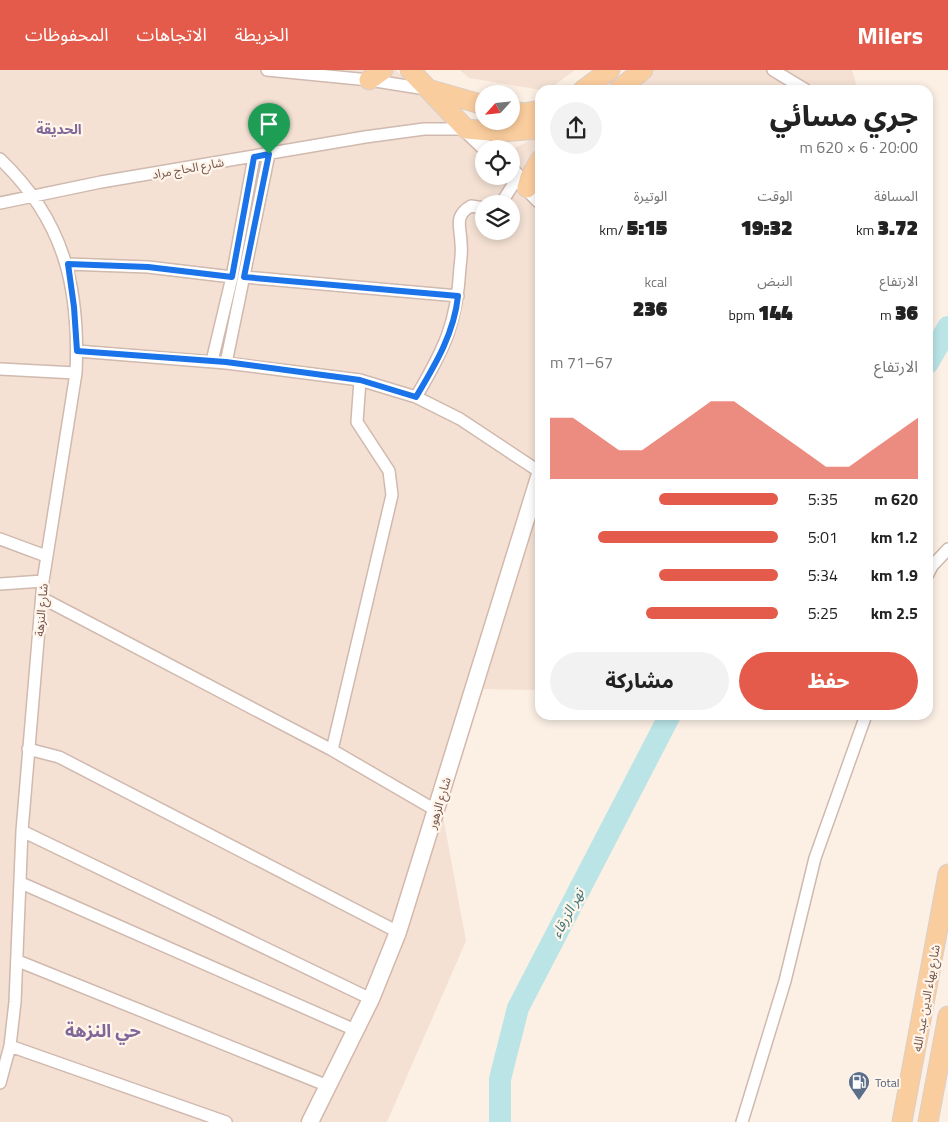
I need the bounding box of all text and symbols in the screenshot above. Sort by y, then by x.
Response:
text: Milers [857,17,923,53]
text: المحفوظات [25,21,109,48]
text: الاتجاهات [137,21,207,48]
text: الخريطة [235,21,289,48]
north arrow [475,85,520,130]
map controls [475,85,520,240]
text: جري مسائي [770,94,918,137]
button: share [550,102,602,154]
pin [248,103,290,154]
icon: arrive [255,110,283,138]
district label: الحديقة [36,118,82,139]
text: 20:00 · 6 × 620 m [799,135,918,159]
button: locate [475,140,520,185]
street label: شارع الحاج مراد [151,152,225,184]
text: الوتيرة [634,185,667,206]
text: الوقت [758,185,793,206]
text: المسافة [874,185,918,206]
button: layers [475,195,520,240]
text: 5:15 [627,211,667,243]
text: 19:32 [740,211,793,243]
text: 3.72 [877,211,918,243]
text: /km [599,219,627,240]
text: km [856,219,877,240]
text: النبض [757,270,793,291]
text: الارتفاع [880,270,918,291]
text: kcal [644,271,667,292]
text: 236 [633,292,667,324]
text: 144 [758,296,793,328]
text: 36 [895,296,918,328]
text: bpm [728,304,758,325]
text: m [880,304,895,325]
text: 67–71 m [550,350,613,374]
text: الارتفاع [874,354,918,378]
text: 5:35 [808,487,838,511]
text: 620 m [874,487,918,511]
text: 5:01 [808,525,838,549]
text: 1.2 km [871,525,918,549]
text: 5:34 [808,563,838,587]
text: 1.9 km [871,563,918,587]
street label: شارع النزهة [29,583,53,637]
text: 5:25 [808,601,838,625]
text: 2.5 km [871,601,918,625]
button: مشاركة [550,652,729,710]
button: حفظ [739,652,918,710]
street label: شارع الزهور [422,775,456,832]
water label: نهر الزرقاء [545,884,589,941]
street label: شارع بهاء الدين عبد الله [907,943,945,1053]
district label: حي النزهة [65,1017,141,1045]
fuel station icon: Total [847,1070,871,1101]
place label: Total [875,1073,900,1092]

